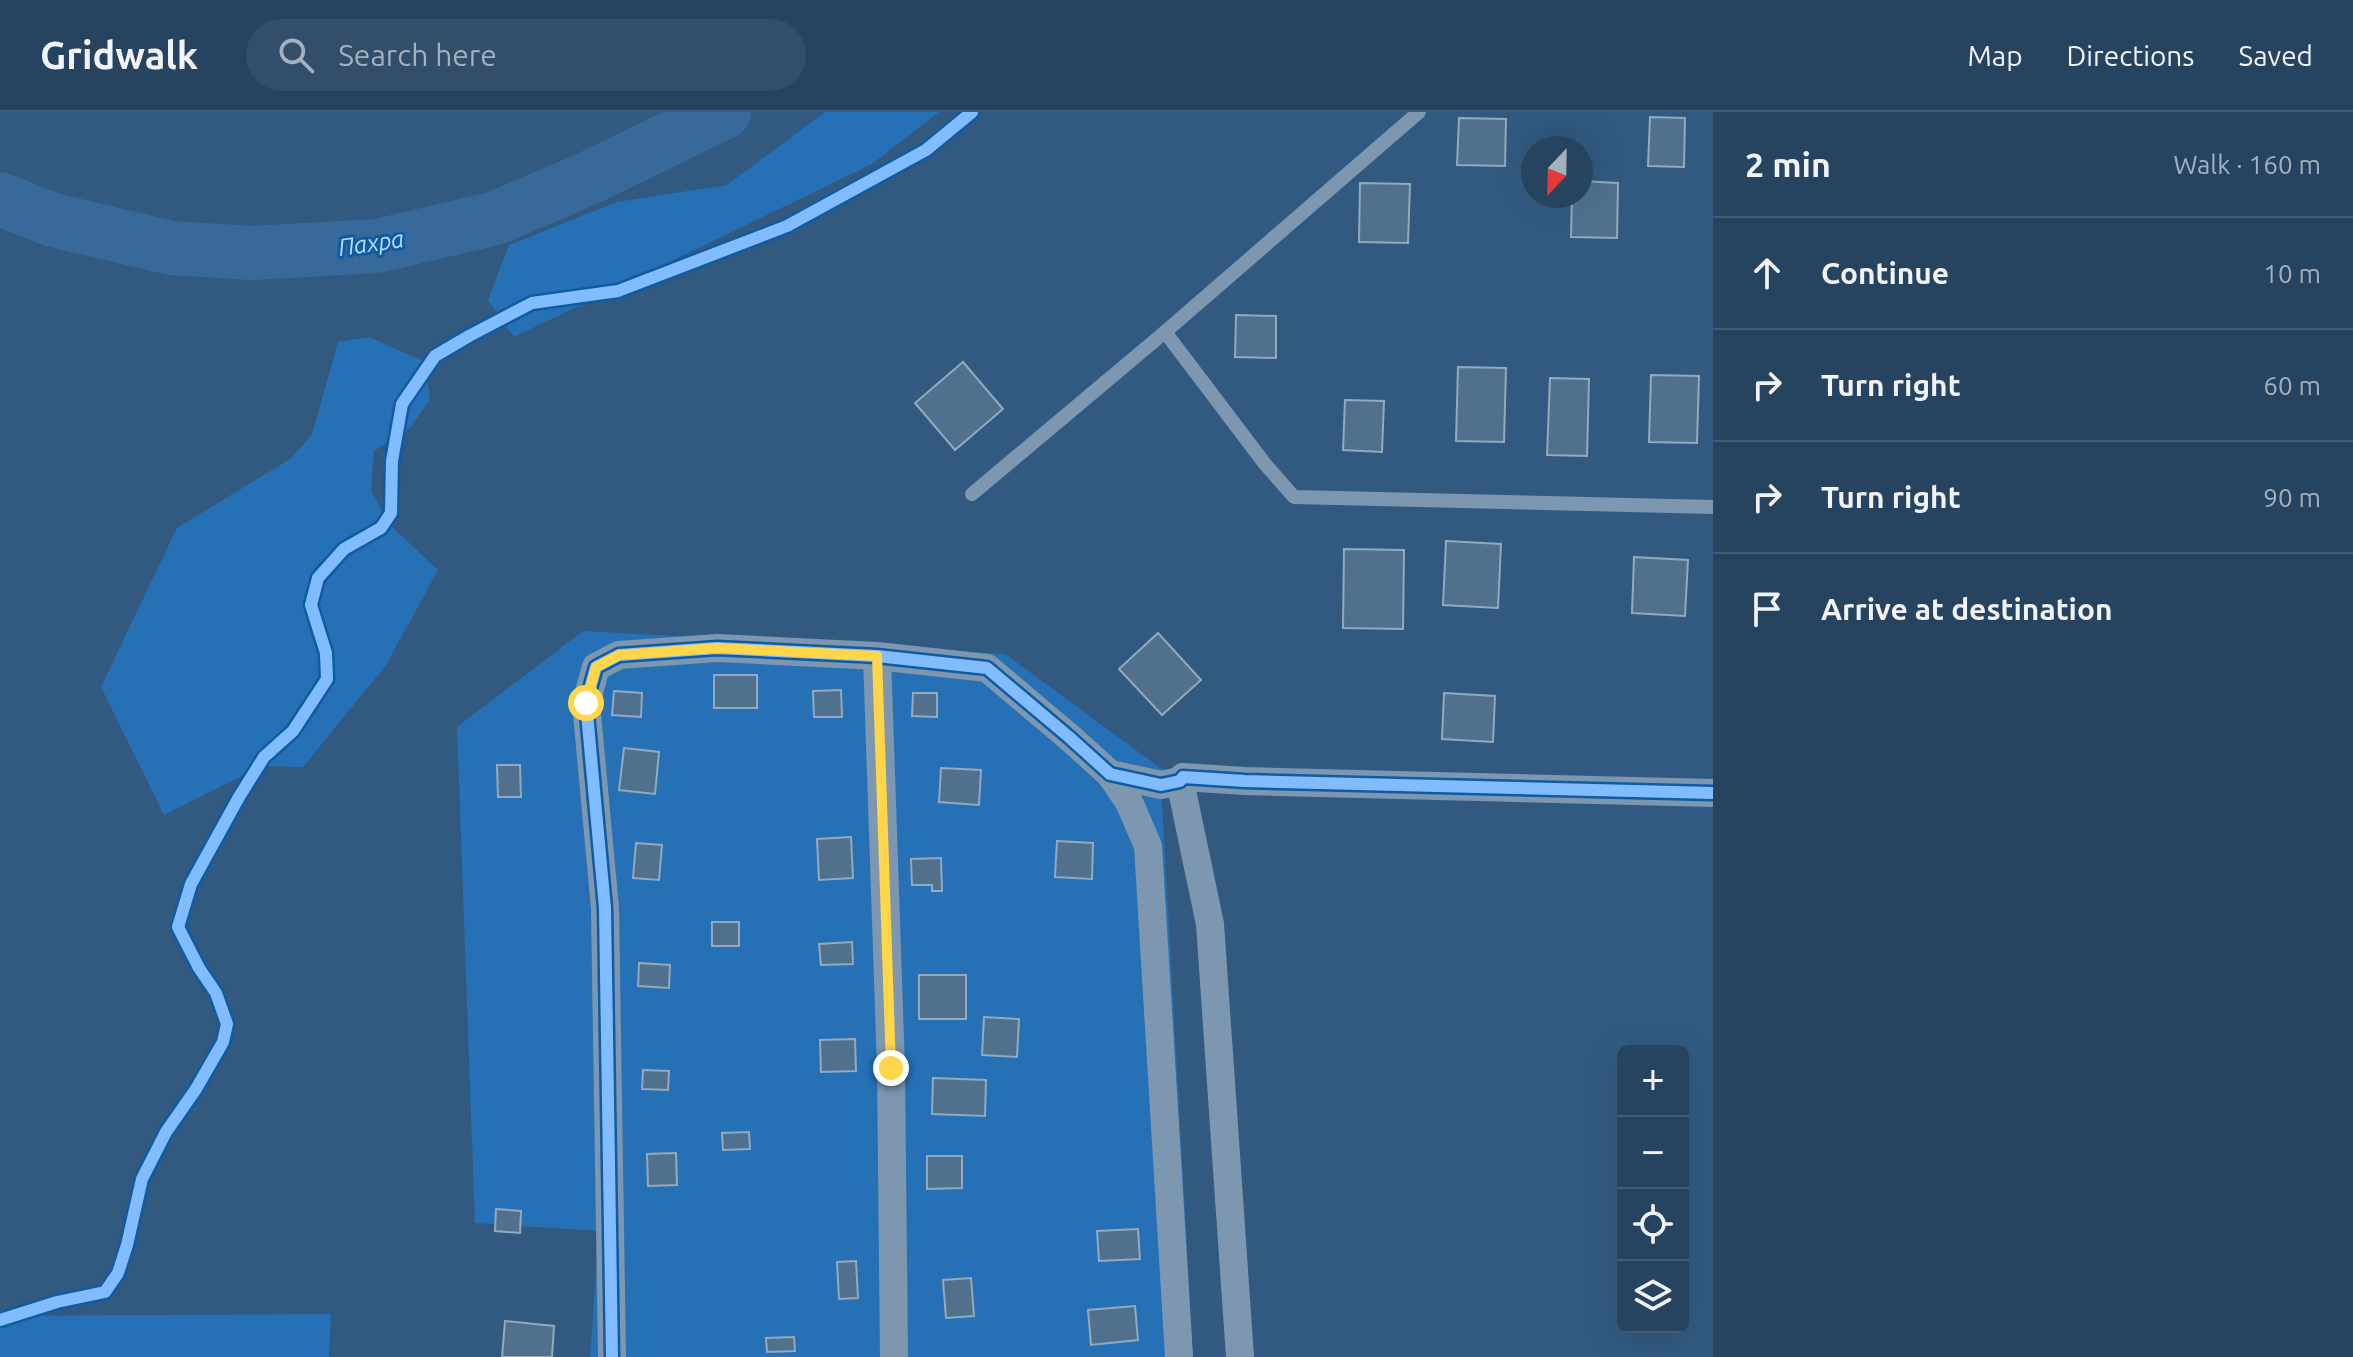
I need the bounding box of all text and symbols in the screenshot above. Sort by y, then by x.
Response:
search box [246,19,806,91]
icon: search [274,33,318,77]
text: Gridwalk [40,34,198,76]
text: Search here [338,38,497,72]
text: Map [1967,40,2023,71]
text: Directions [2067,40,2194,71]
text: Saved [2238,40,2313,71]
north arrow [1521,136,1593,208]
text: 2 min [1745,145,1831,183]
text: Walk · 160 m [2173,150,2321,179]
water label: Пахра [336,225,406,261]
icon: ahead [1745,251,1789,295]
text: Continue [1821,256,1949,290]
text: 10 m [2263,259,2321,288]
icon: right [1745,363,1789,407]
text: Turn right [1821,368,1961,402]
text: 60 m [2263,371,2321,400]
icon: right [1745,475,1789,519]
text: Turn right [1821,480,1961,514]
text: 90 m [2263,483,2321,512]
icon: arrive [1745,587,1789,631]
text: Arrive at destination [1821,592,2113,626]
route start [568,685,604,721]
map controls [1617,1045,1689,1333]
button: + [1617,1045,1689,1117]
route end [873,1050,909,1086]
button: − [1617,1117,1689,1189]
button: locate [1617,1189,1689,1261]
button: layers [1617,1261,1689,1333]

